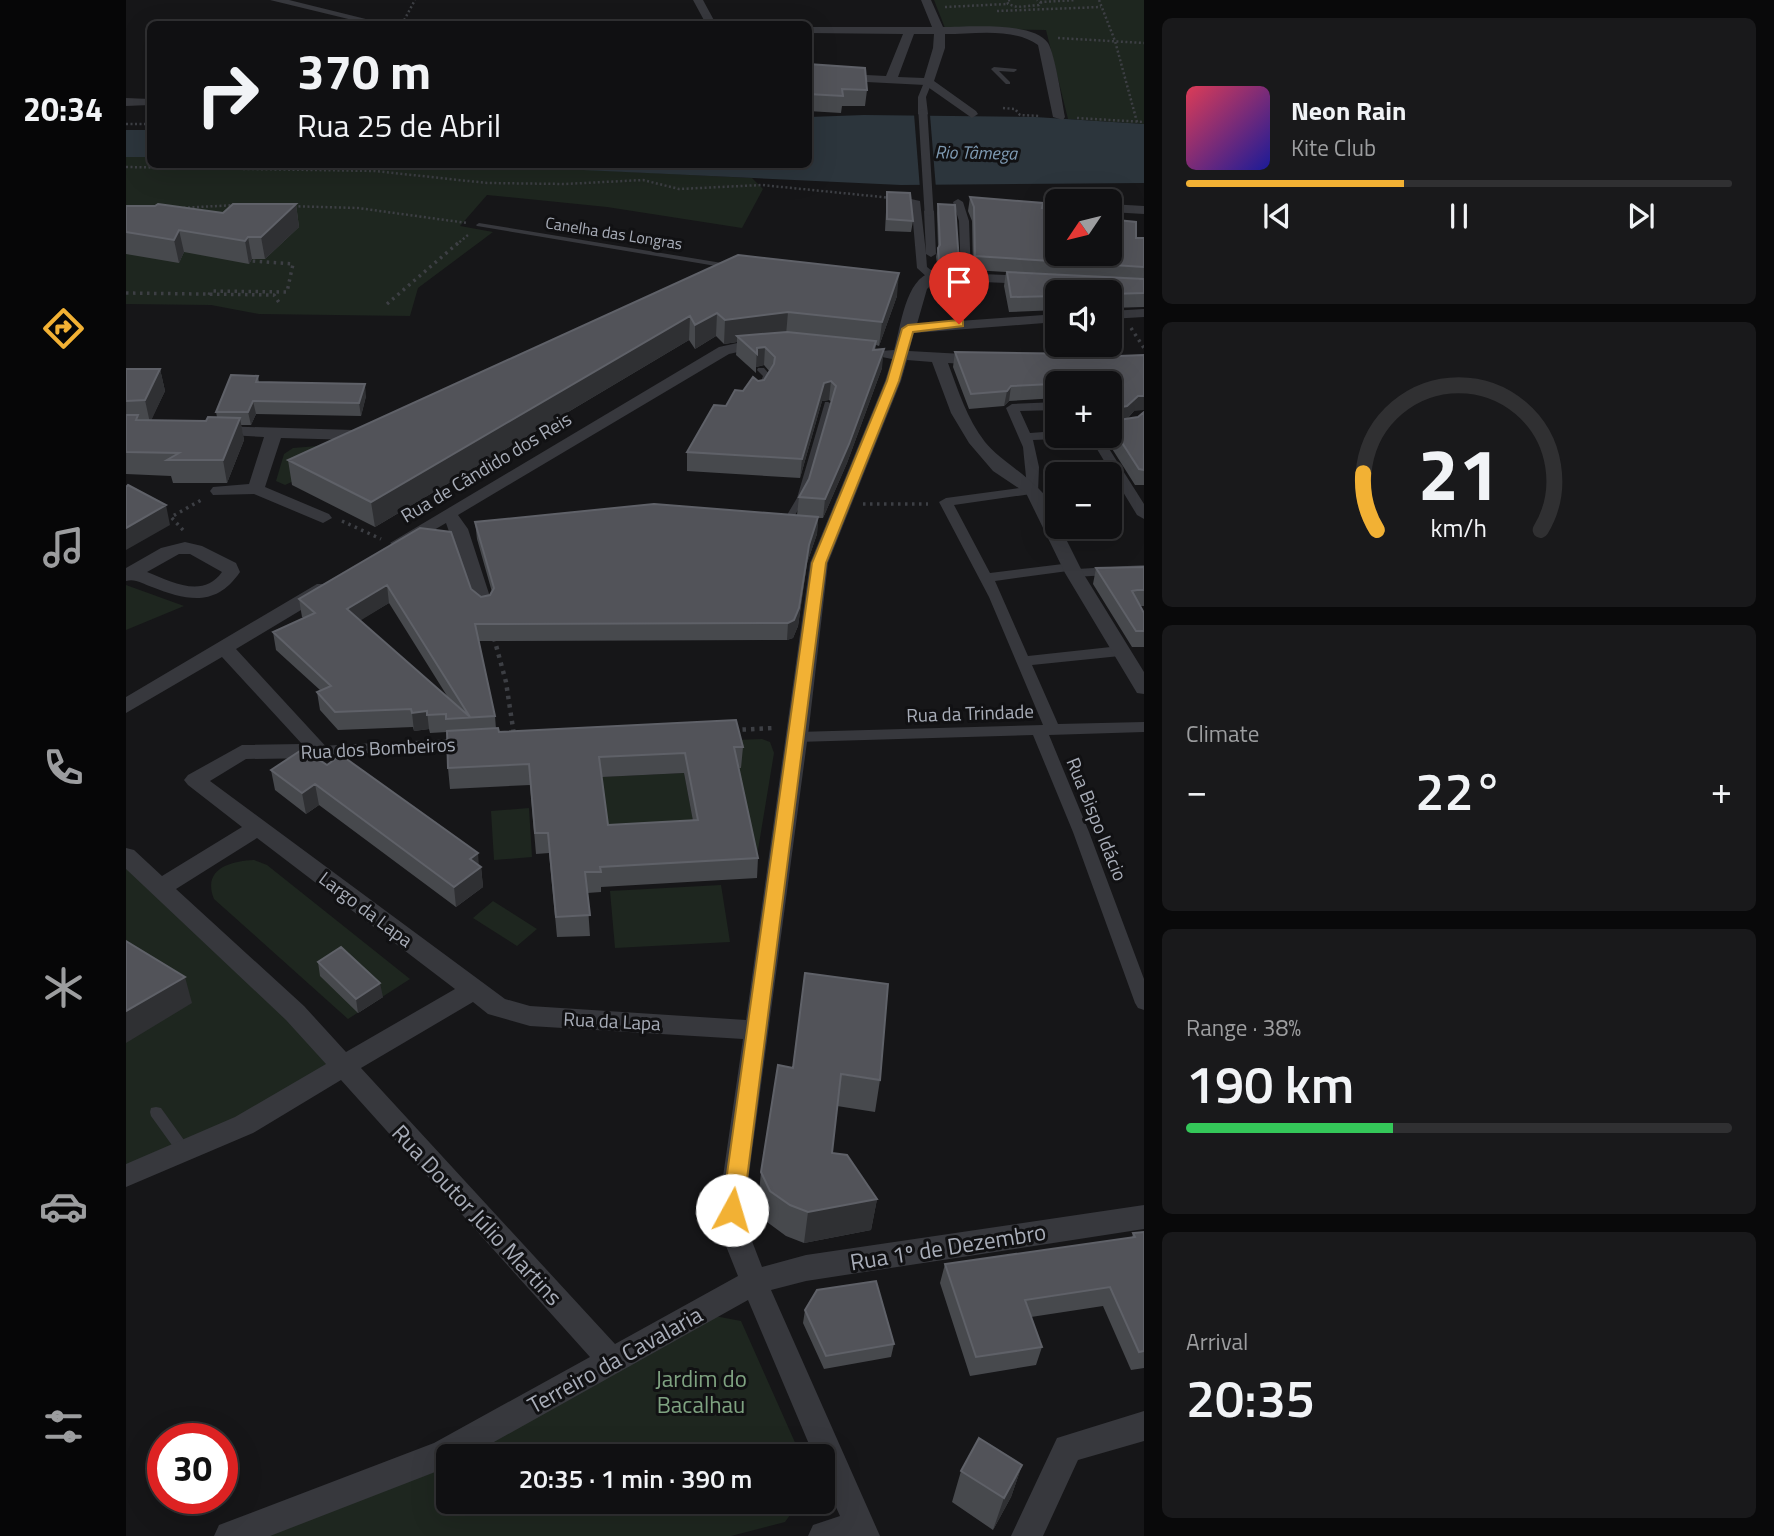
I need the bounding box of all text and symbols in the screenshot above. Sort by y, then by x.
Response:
text: 370 m [297,33,431,108]
icon: right [182,49,273,140]
text: 20:34 [23,85,103,133]
text: Neon Rain [1291,91,1406,130]
text: Rua 25 de Abril [297,101,501,149]
text: Kite Club [1291,130,1376,165]
water label: Rio Tâmega [935,138,1018,167]
north arrow [1045,189,1122,266]
map controls [1045,189,1122,539]
icon: previous [1258,197,1296,235]
icon: pause [1440,197,1478,235]
icon: next [1622,197,1660,235]
street label: Canelha das Longras [544,210,684,256]
pin [929,252,989,324]
icon: arrive [940,263,978,301]
button: sound [1045,280,1122,357]
icon: directions [39,304,88,353]
button: + [1045,371,1122,448]
street label: Rua de Cândido dos Reis [395,404,577,529]
text: 21 [1418,419,1500,529]
button: − [1045,462,1122,539]
text: km/h [1431,509,1487,547]
icon: music [39,523,88,572]
street label: Rua da Trindade [906,696,1034,729]
text: Climate [1186,716,1259,751]
street label: Rua dos Bombeiros [300,729,456,766]
icon: phone [39,743,88,792]
text: 22° [1415,751,1503,830]
street label: Rua Bispo Idácio [1059,753,1135,885]
text: − [1186,761,1207,819]
text: + [1711,761,1732,819]
street label: Largo da Lapa [313,864,420,954]
icon: climate [39,963,88,1012]
street label: Rua da Lapa [563,1003,662,1038]
text: Range · 38% [1186,1010,1301,1045]
text: 190 km [1186,1044,1354,1123]
street label: Rua Doutor Júlio Martins [384,1116,571,1313]
position arrow [695,1173,769,1247]
icon: car [39,1182,88,1231]
street label: Rua 1º de Dezembro [847,1214,1048,1279]
street label: Terreiro da Cavalaria [521,1297,709,1422]
text: Arrival [1186,1324,1248,1359]
text: 20:35 [1186,1358,1315,1437]
park label: Jardim do Bacalhau [655,1361,747,1422]
icon: filters [39,1402,88,1451]
speed limit sign: 30 [147,1423,238,1514]
text: 20:35 · 1 min · 390 m [519,1459,752,1498]

